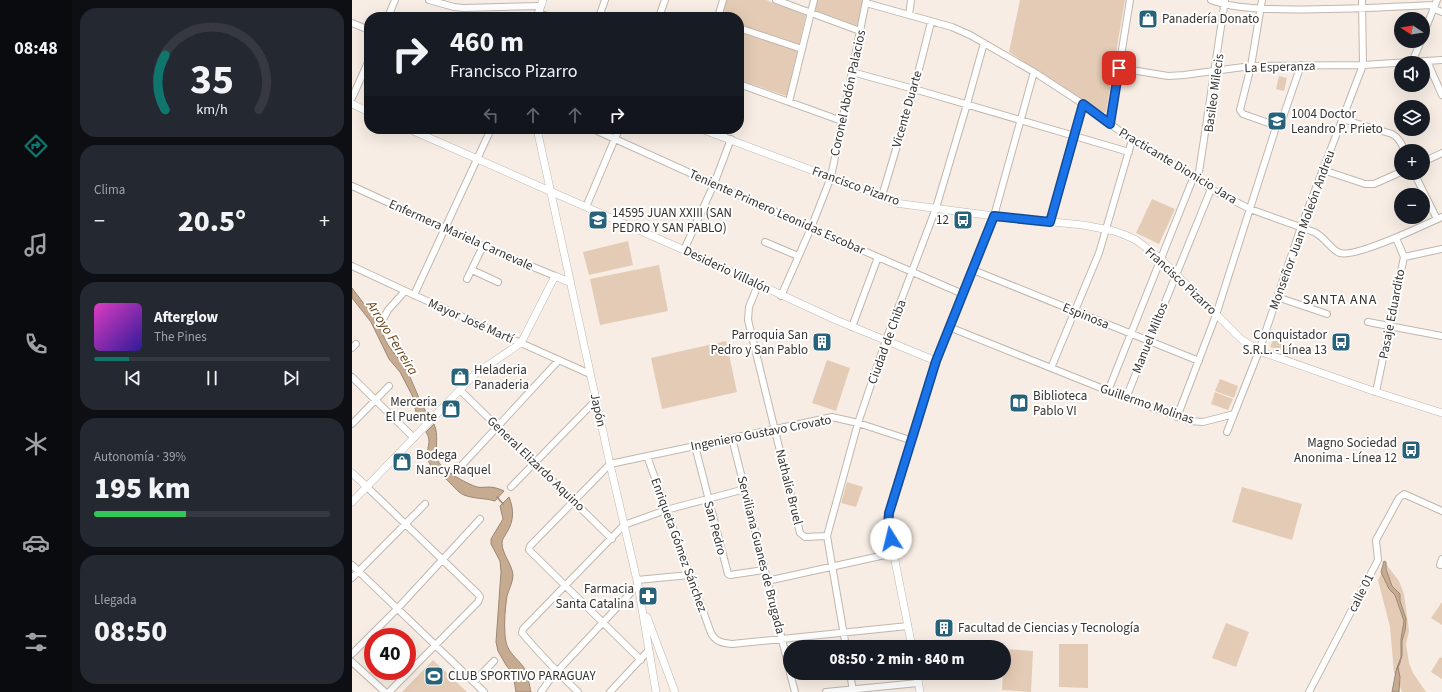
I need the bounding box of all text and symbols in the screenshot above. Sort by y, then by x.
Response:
shop icon: Panadería Donato [1137,8,1159,30]
place label: Panadería Donato [1162,10,1259,28]
north arrow [1394,12,1430,48]
map controls [1394,12,1430,224]
text: 460 m [450,22,524,62]
icon: right [384,28,436,80]
street label: Coronel Abdón Palacios [826,28,870,158]
text: 08:48 [14,36,58,61]
text: 35 [190,50,234,110]
pin [1102,51,1136,85]
street label: Basileo Milecis [1200,52,1229,133]
button: sound [1394,56,1430,92]
icon: arrive [1108,57,1130,79]
street label: La Esperanza [1244,57,1316,77]
text: Francisco Pizarro [450,59,578,84]
street label: Vicente Duarte [887,68,927,150]
text: km/h [196,99,228,120]
button: layers [1394,100,1430,136]
icon: left [480,104,502,126]
icon: ahead [522,104,544,126]
icon: ahead [564,104,586,126]
icon: right [606,104,628,126]
place label: 1004 Doctor Leandro P. Prieto [1291,105,1383,138]
school or university icon: 1004 Doctor Leandro P. Prieto [1266,110,1288,132]
street label: Practicante Dionicio Jara [1115,123,1241,209]
icon: directions [22,132,50,160]
button: + [1394,144,1430,180]
street label: Monseñor Juan Moleón Andreu [1265,148,1339,312]
street label: Francisco Pizarro [810,162,902,210]
street label: Teniente Primero Leonidas Escobar [686,165,868,259]
text: Clima [94,181,125,199]
button: − [1394,188,1430,224]
street label: Enfermera Mariela Carnevale [386,195,536,275]
text: 20.5° [178,200,246,243]
place label: 14595 JUAN XXIII (SAN PEDRO Y SAN PABLO) [612,204,732,237]
text: − [94,205,105,237]
text: + [319,205,330,237]
school or university icon: 14595 JUAN XXIII (SAN PEDRO Y SAN PABLO) [587,209,609,231]
bus stop icon: 12 [952,209,974,231]
place label: 12 [936,211,949,229]
icon: music [22,231,50,259]
street label: Desiderio Villalón [680,242,774,298]
street label: Francisco Pizarro [1141,243,1221,319]
street label: Pasaje Eduardito [1374,268,1410,360]
district label: SANTA ANA [1303,290,1377,310]
street label: Mayor José Martí [425,294,517,348]
water label: Arroyo Ferreira [361,296,423,380]
street label: Ciudad de Chiba [863,297,911,387]
street label: Espinosa [1060,299,1112,333]
street label: Manuel Miltos [1128,299,1173,376]
text: Afterglow [154,307,218,328]
place label: Parroquia San Pedro y San Pablo [710,326,808,359]
place label: Conquistador S.R.L. - Línea 13 [1242,326,1327,359]
text: The Pines [154,328,207,346]
icon: phone [22,330,50,358]
building icon: Parroquia San Pedro y San Pablo [811,331,833,353]
bus stop icon: Conquistador S.R.L. - Línea 13 [1330,331,1352,353]
place label: Heladeria Panaderia [474,361,529,394]
shop icon: Heladeria Panaderia [449,366,471,388]
icon: previous [122,367,144,389]
icon: pause [201,367,223,389]
icon: next [280,367,302,389]
street label: Guillermo Molinas [1098,379,1197,429]
place label: Biblioteca Pablo VI [1033,387,1087,420]
street label: Japón [586,391,610,429]
library icon: Biblioteca Pablo VI [1008,392,1030,414]
place label: Merceria El Puente [386,393,437,426]
shop icon: Merceria El Puente [440,398,462,420]
street label: Ingeniero Gustavo Crovato [689,411,833,455]
street label: General Elizardo Aquino [483,412,589,516]
icon: climate [22,430,50,458]
place label: Magno Sociedad Anonima - Línea 12 [1294,434,1397,467]
bus stop icon: Magno Sociedad Anonima - Línea 12 [1400,439,1422,461]
place label: Bodega Nancy Raquel [416,446,491,479]
street label: Nathalie Bruel [771,447,807,527]
text: Autonomía · 39% [94,448,186,466]
shop icon: Bodega Nancy Raquel [391,451,413,473]
text: 195 km [94,467,191,510]
street label: Serviliana Guanes de Brugada [733,474,789,636]
street label: Enriqueta Gómez Sánchez [646,475,712,615]
street label: San Pedro [699,499,731,557]
position arrow [870,518,912,560]
icon: car [22,529,50,557]
street label: calle 01 [1344,571,1378,615]
place label: Farmacia Santa Catalina [555,580,634,613]
pharmacy icon: Farmacia Santa Catalina [637,585,659,607]
text: Llegada [94,591,137,609]
text: 08:50 [94,610,167,653]
building icon: Facultad de Ciencias y Tecnología [933,617,955,639]
place label: Facultad de Ciencias y Tecnología [958,619,1139,637]
icon: filters [22,628,50,656]
speed limit sign: 40 [364,628,416,680]
text: 08:50 · 2 min · 840 m [830,649,964,670]
sports icon: CLUB SPORTIVO PARAGUAY [423,665,445,687]
place label: CLUB SPORTIVO PARAGUAY [448,667,597,685]

